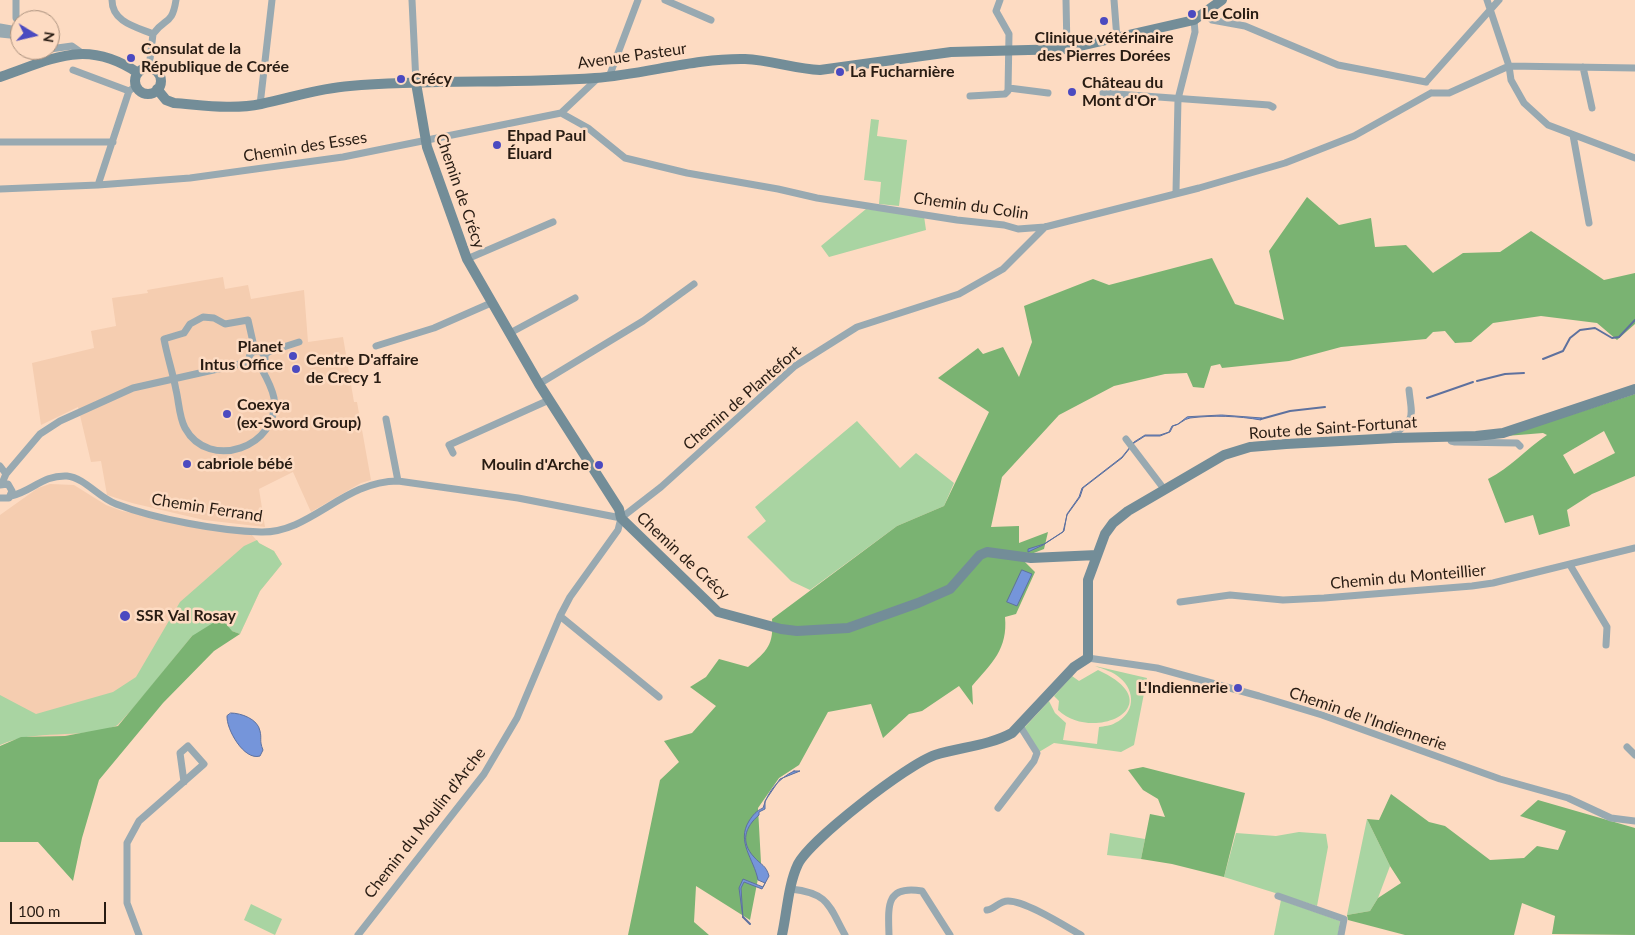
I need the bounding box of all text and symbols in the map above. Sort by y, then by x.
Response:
place label: Le Colin [1202,4,1259,24]
marker: Le Colin [1186,8,1198,20]
north arrow [10,10,60,60]
marker: Clinique vétérinaire des Pierres Dorées [1098,15,1110,27]
place label: Clinique vétérinaire des Pierres Dorées [1035,28,1173,66]
text: N [40,31,59,44]
place label: Consulat de la République de Corée [141,39,289,77]
street label: Avenue Pasteur [576,39,688,73]
marker: Consulat de la République de Corée [125,52,137,64]
place label: La Fucharnière [850,62,955,82]
marker: La Fucharnière [834,66,846,78]
place label: Crécy [411,69,452,89]
marker: Crécy [395,73,407,85]
place label: Château du Mont d'Or [1082,73,1163,111]
marker: Château du Mont d'Or [1066,86,1078,98]
place label: Ehpad Paul Éluard [507,126,586,164]
street label: Chemin des Esses [242,128,368,166]
street label: Chemin de Crécy [431,131,489,251]
marker: Ehpad Paul Éluard [491,139,503,151]
street label: Chemin du Colin [912,188,1030,224]
place label: Planet Intus Office [200,337,283,375]
street label: Chemin de Plantefort [679,342,805,454]
marker: Planet Intus Office [287,350,299,362]
place label: Centre D'affaire de Crecy 1 [306,350,419,388]
marker: Centre D'affaire de Crecy 1 [290,363,302,375]
place label: Coexya (ex-Sword Group) [237,395,361,433]
marker: Coexya (ex-Sword Group) [221,408,233,420]
street label: Route de Saint-Fortunat [1248,413,1418,443]
place label: cabriole bébé [197,454,293,474]
place label: Moulin d'Arche [481,455,589,475]
marker: cabriole bébé [181,458,193,470]
marker: Moulin d'Arche [593,459,605,471]
street label: Chemin Ferrand [150,490,264,526]
street label: Chemin de Crécy [633,508,733,604]
street label: Chemin du Monteillier [1329,561,1487,593]
place label: SSR Val Rosay [136,606,236,626]
marker: SSR Val Rosay [118,609,132,623]
place label: L'Indiennerie [1137,678,1228,698]
marker: L'Indiennerie [1232,682,1244,694]
street label: Chemin de l'Indiennerie [1287,683,1449,755]
street label: Chemin du Moulin d'Arche [360,744,490,902]
scale bar [12,892,109,924]
text: 100 m [18,902,60,920]

